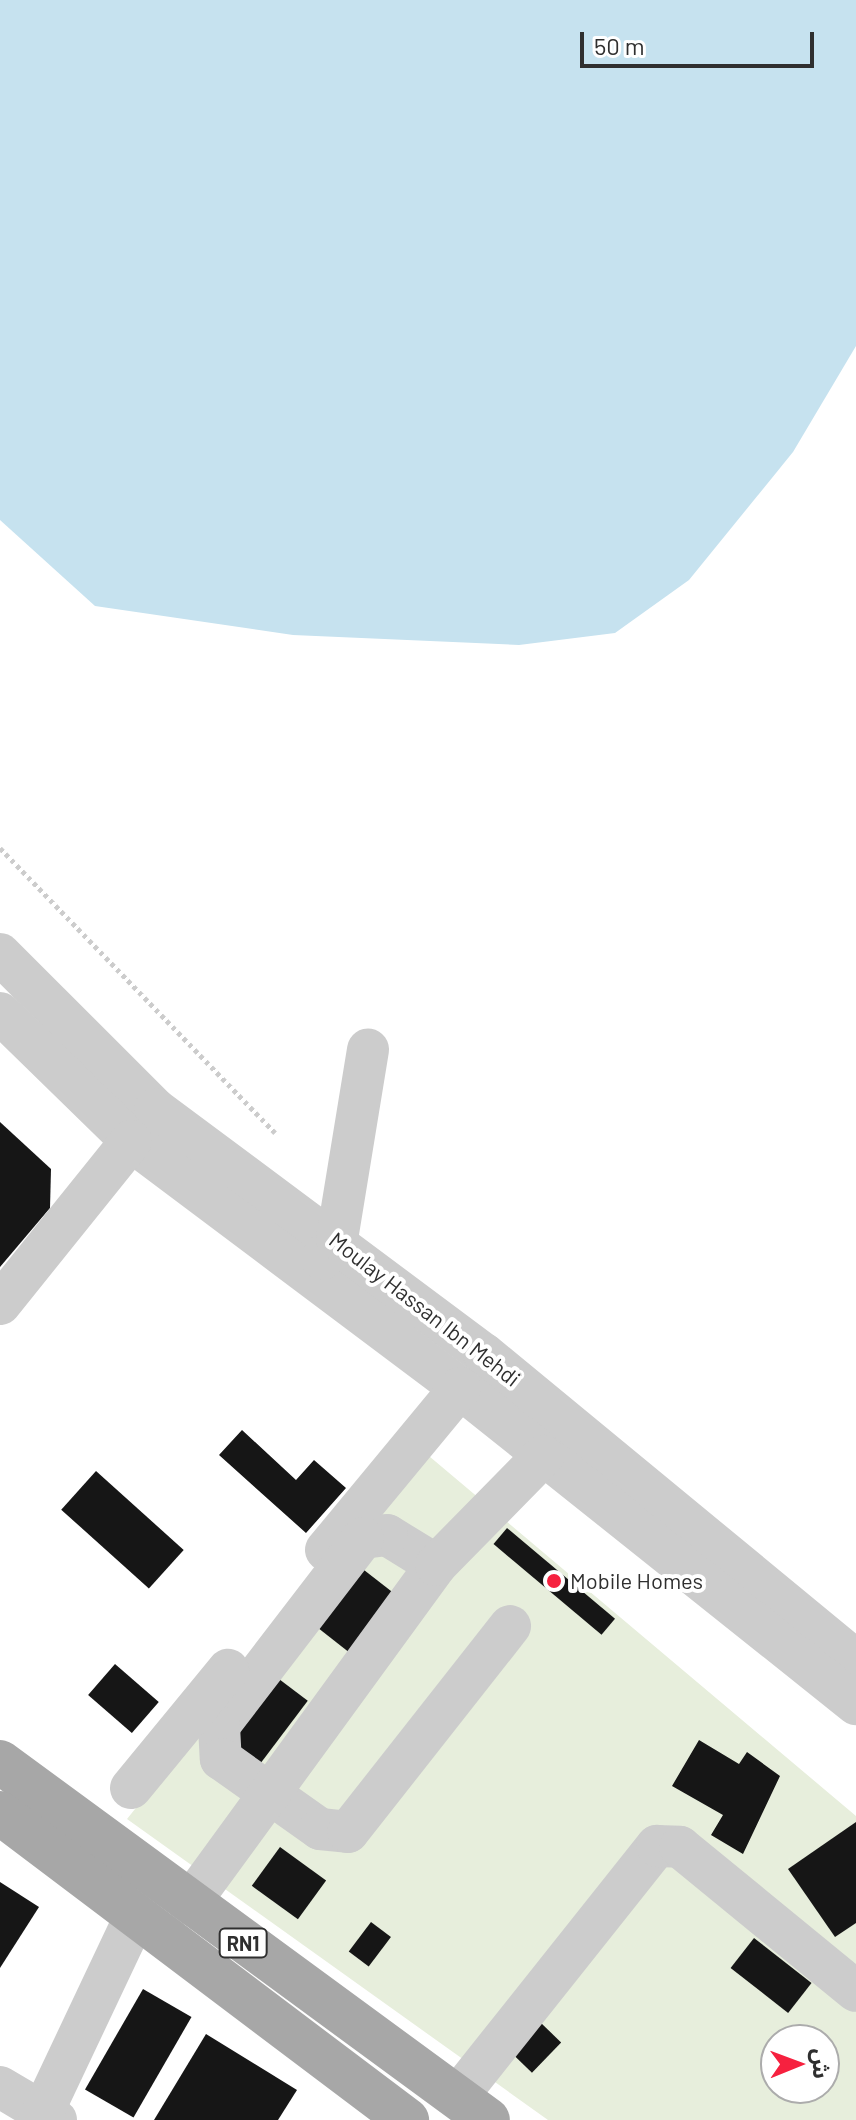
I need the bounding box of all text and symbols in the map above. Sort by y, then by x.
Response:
scale bar [584,16,818,66]
text: 50 m [594,31,645,60]
street label: Moulay Hassan Ibn Mehdi [324,1226,526,1392]
place label: Mobile Homes [570,1568,703,1594]
marker: Mobile Homes [545,1572,563,1590]
road number: RN1 [217,1927,269,1959]
north arrow [760,2024,840,2104]
text: ش [809,2048,835,2079]

